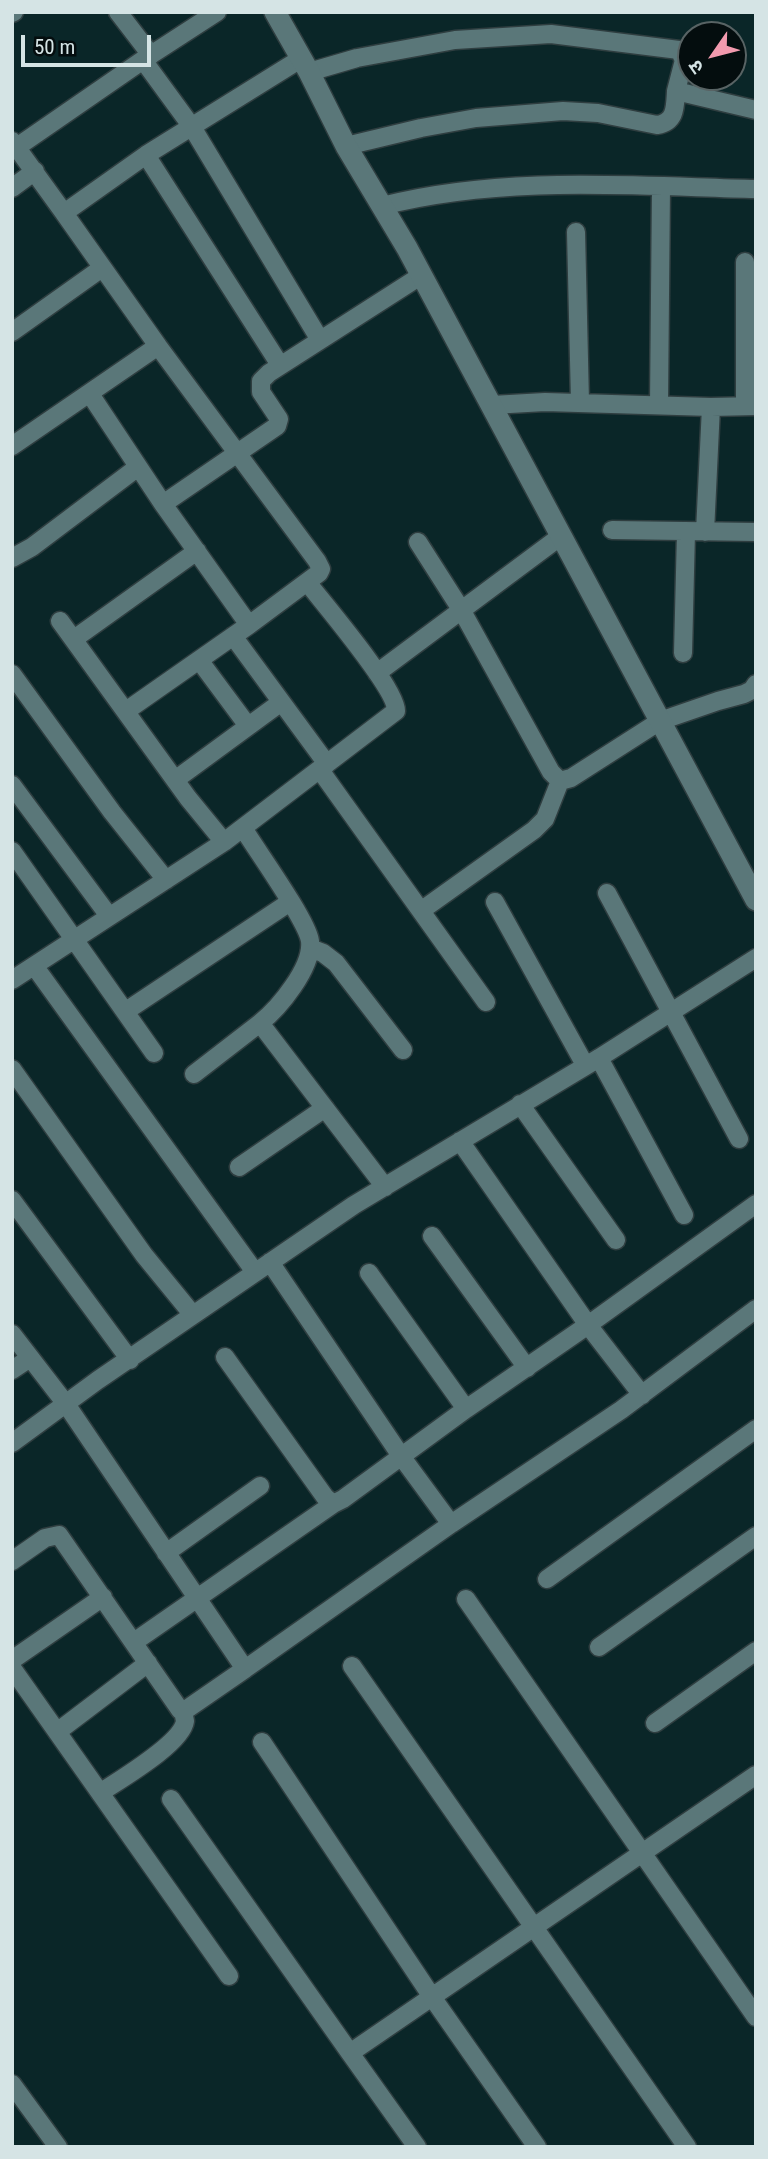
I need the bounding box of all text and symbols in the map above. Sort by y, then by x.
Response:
scale bar [24,21,154,65]
north arrow [677,21,747,91]
text: 50 m [34,35,75,59]
text: उ [683,56,709,78]

